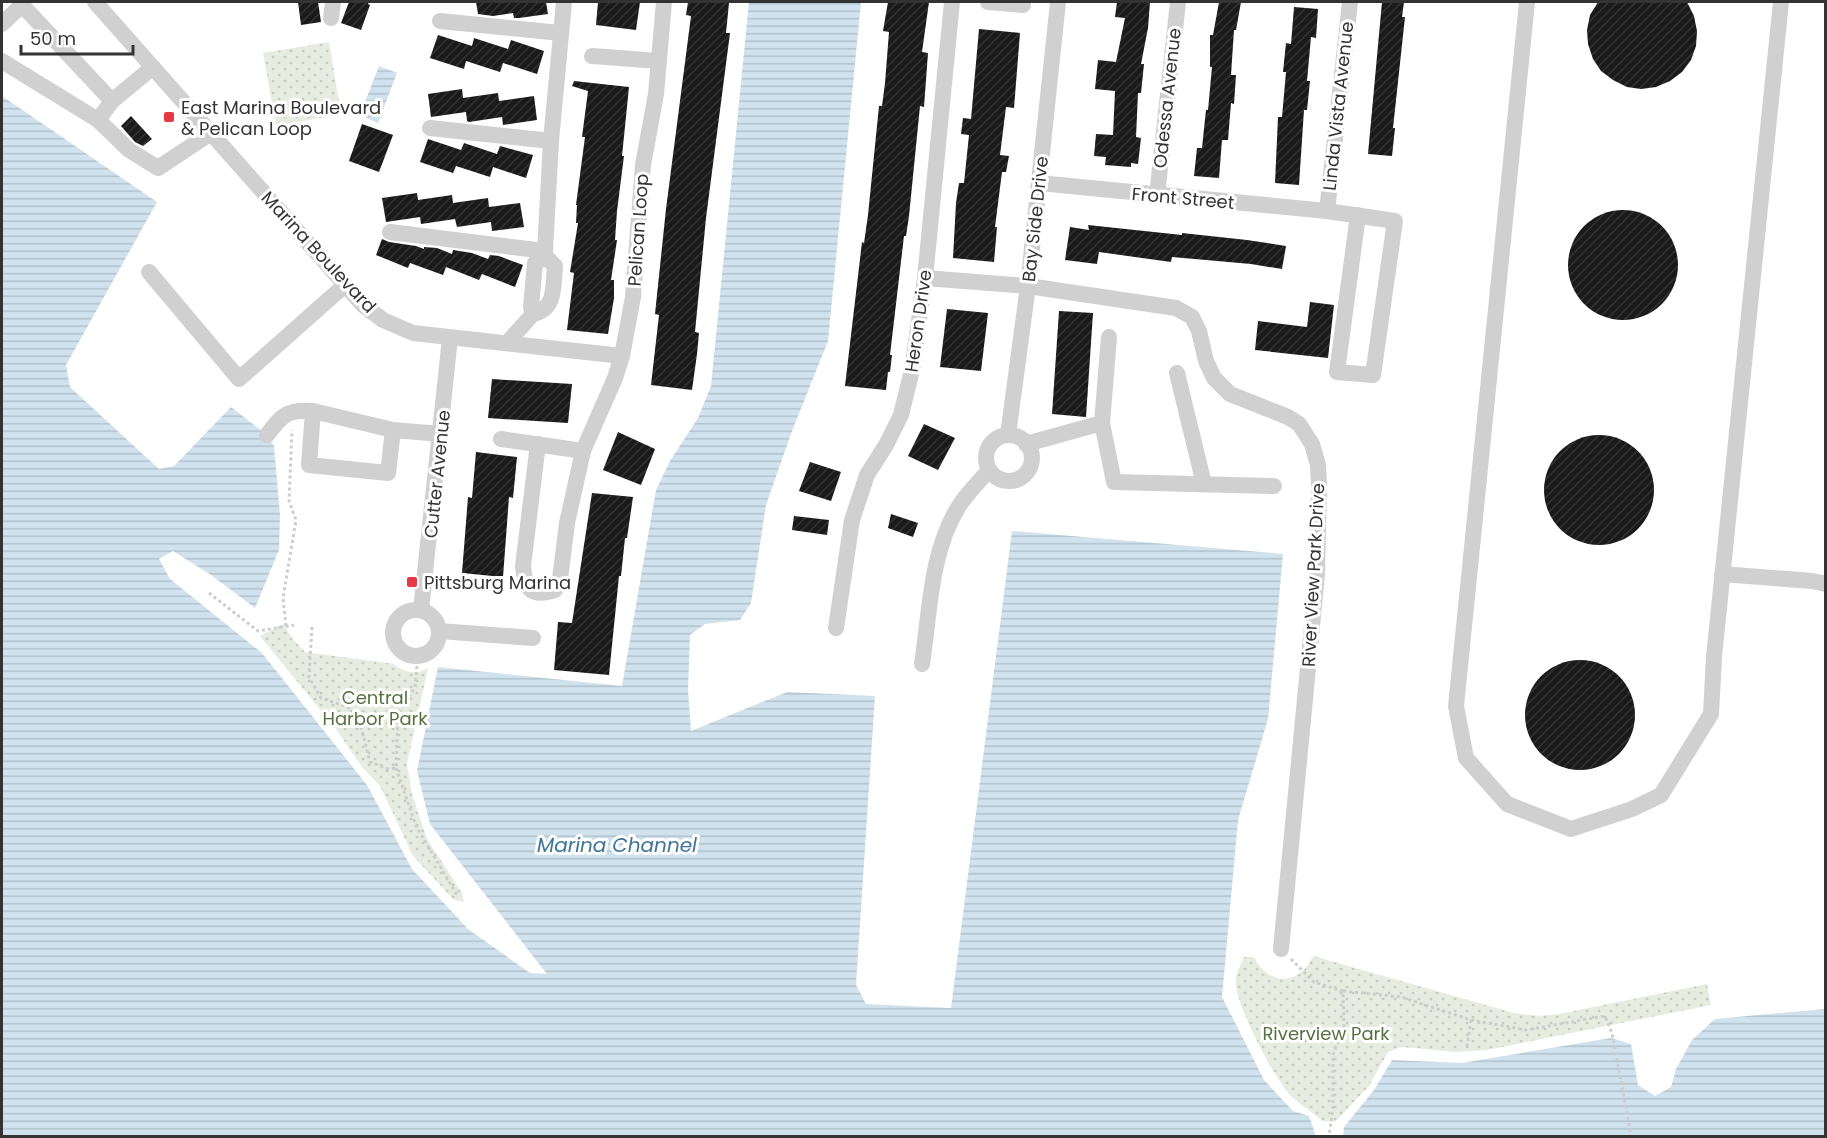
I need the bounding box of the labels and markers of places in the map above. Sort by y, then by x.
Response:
place label: East Marina Boulevard & Pelican Loop [181,95,381,141]
marker: East Marina Boulevard & Pelican Loop [162,110,176,124]
place label: Pittsburg Marina [424,570,571,595]
marker: Pittsburg Marina [405,575,419,589]

